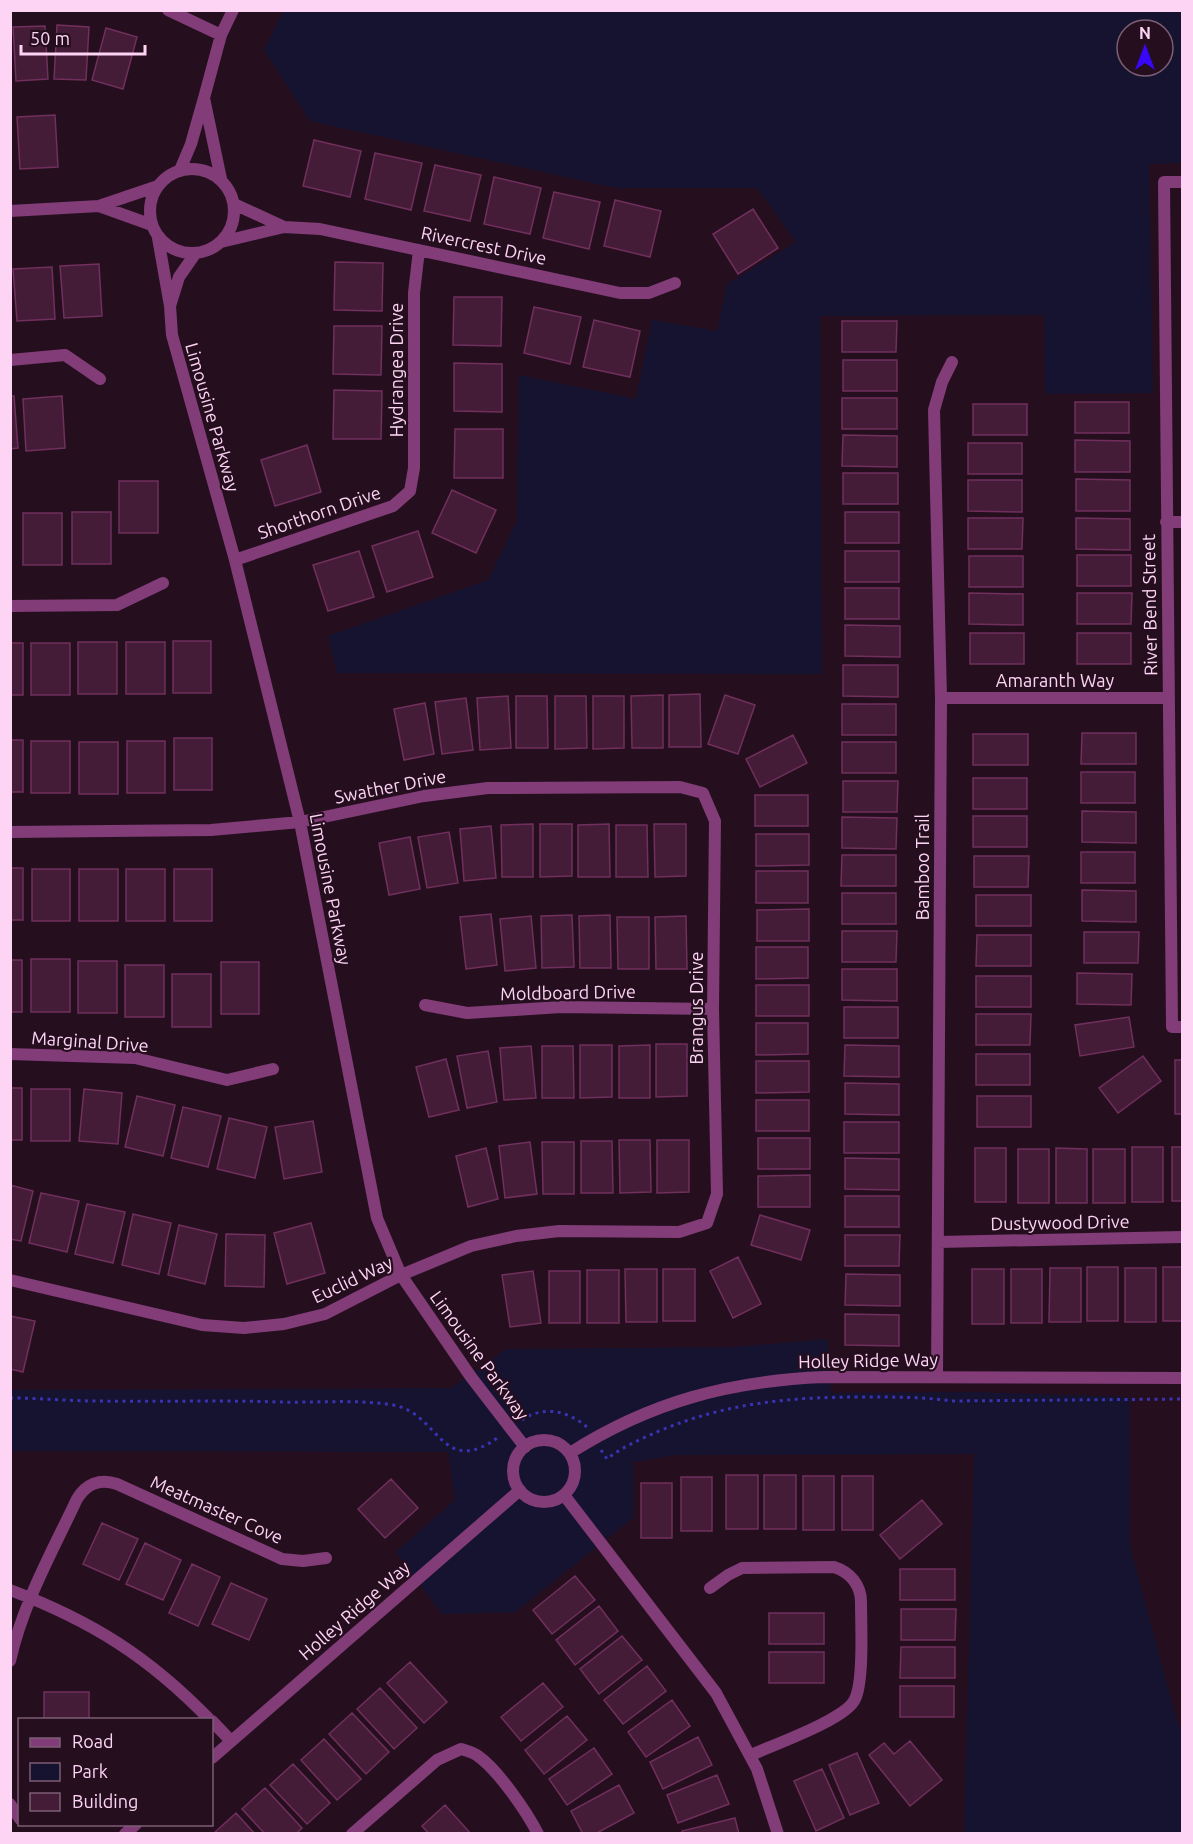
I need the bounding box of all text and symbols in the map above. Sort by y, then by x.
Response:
scale bar [21,18,146,56]
north arrow [1115,18,1175,78]
text: N [1139,24,1151,42]
text: 50 m [30,28,70,48]
street label: Rivercrest Drive [419,222,549,268]
street label: Hydrangea Drive [386,303,406,437]
street label: Limousine Parkway [182,340,244,494]
street label: Shorthorn Drive [255,482,383,542]
street label: River Bend Street [1138,534,1160,676]
street label: Amaranth Way [996,670,1115,690]
street label: Swather Drive [332,765,448,807]
street label: Limousine Parkway [306,811,356,967]
street label: Bamboo Trail [912,813,932,920]
street label: Brangus Drive [686,952,706,1064]
street label: Moldboard Drive [500,981,636,1003]
street label: Marginal Drive [31,1027,149,1055]
street label: Dustywood Drive [990,1211,1130,1233]
street label: Euclid Way [309,1252,396,1306]
street label: Limousine Parkway [427,1287,534,1423]
street label: Holley Ridge Way [798,1349,938,1371]
street label: Meatmaster Cove [148,1471,286,1547]
street label: Holley Ridge Way [295,1556,414,1663]
legend [18,1718,213,1826]
text: Road [72,1731,114,1751]
text: Park [72,1761,108,1781]
text: Building [72,1791,138,1811]

